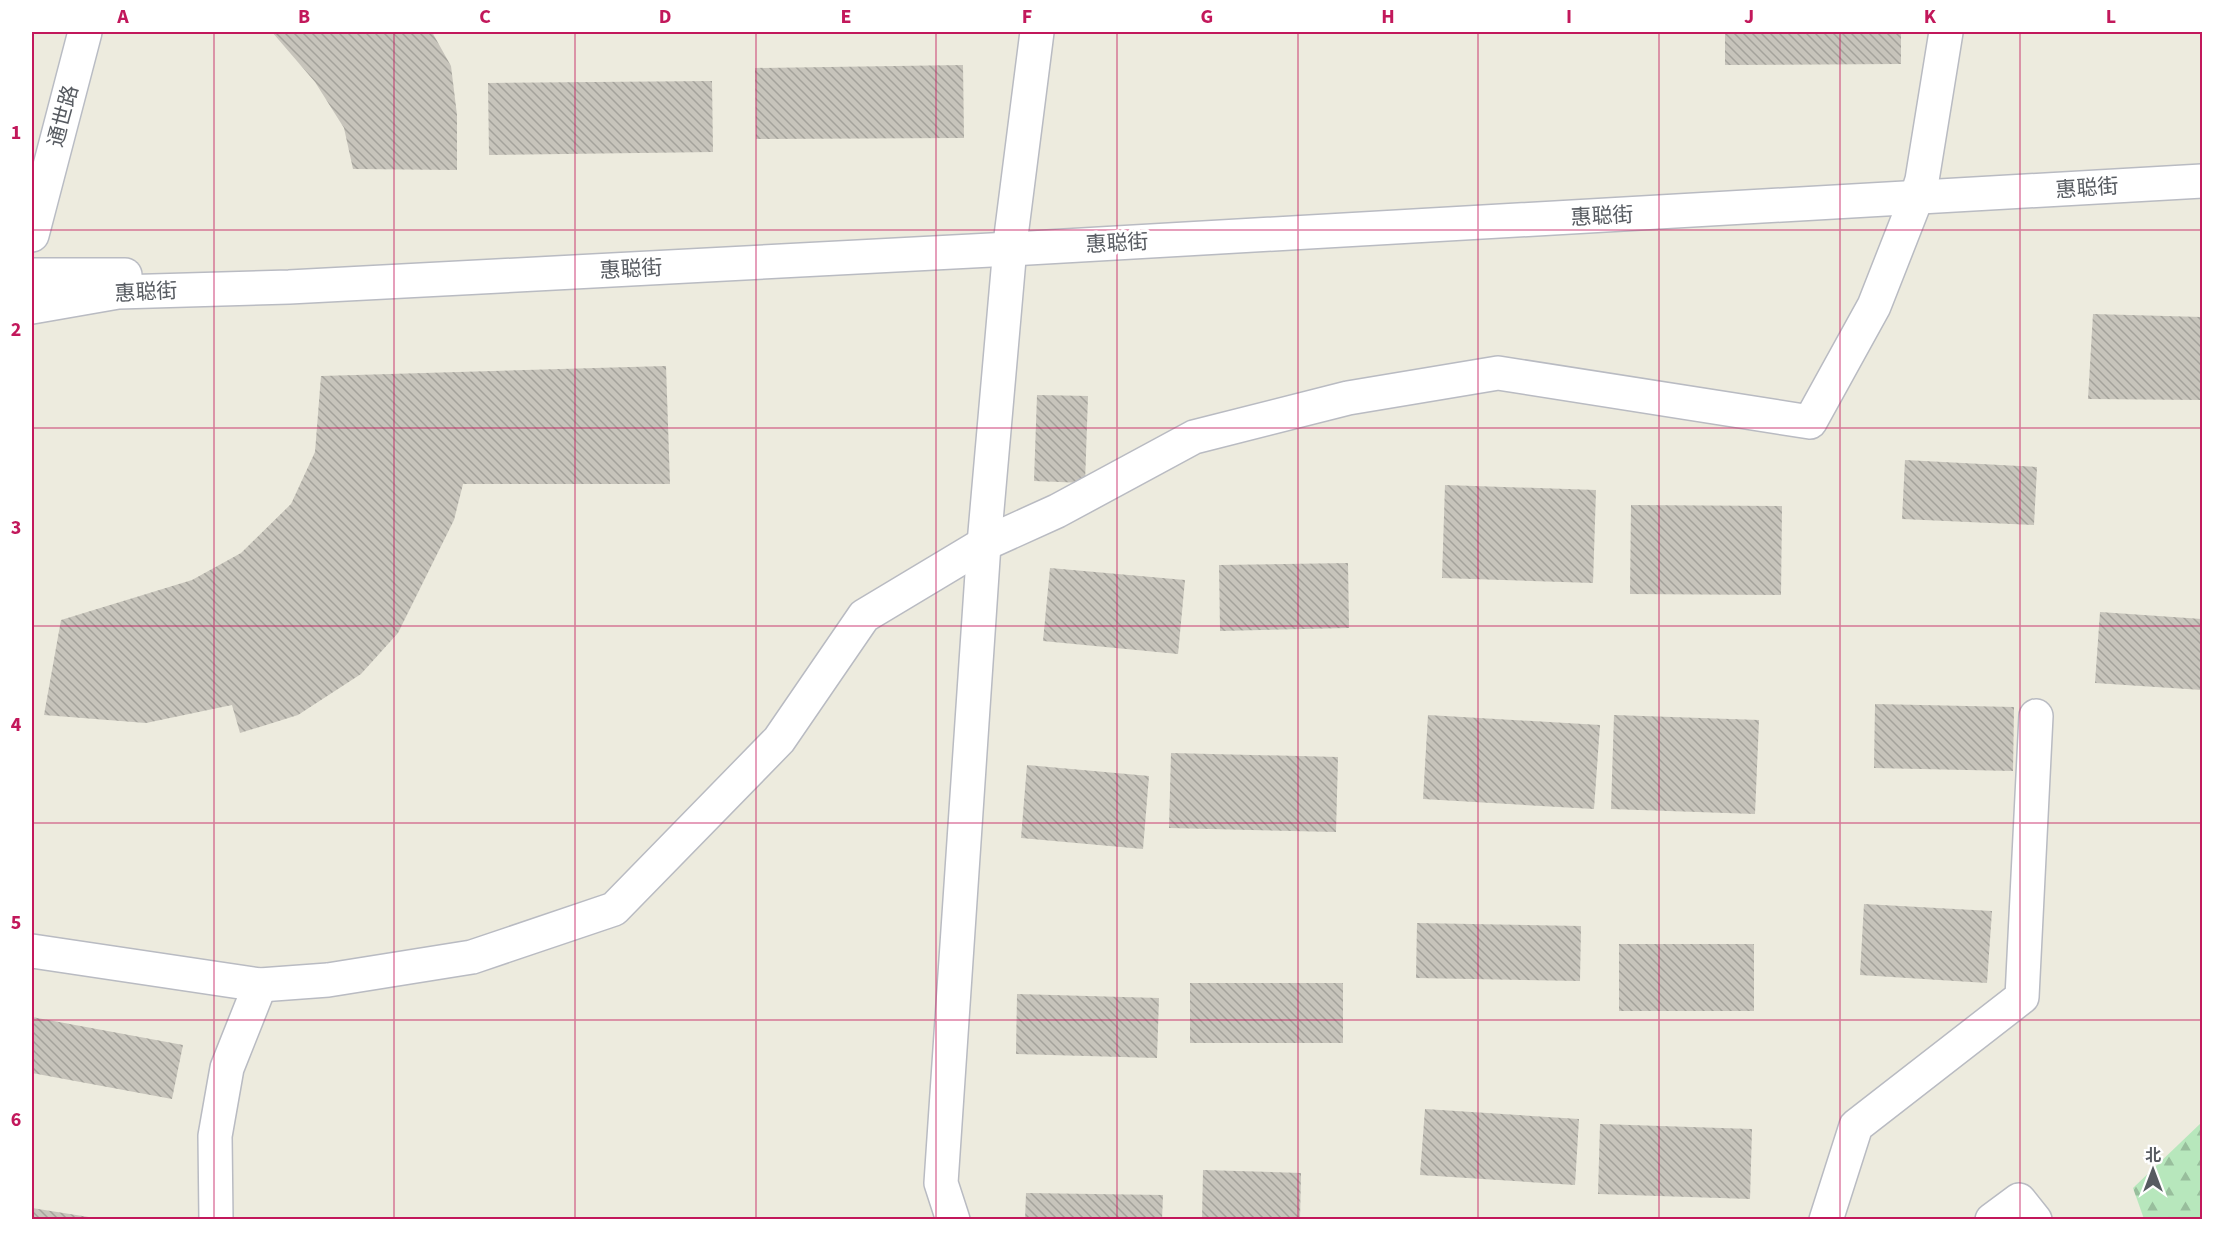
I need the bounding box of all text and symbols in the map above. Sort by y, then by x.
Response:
text: A [116,3,129,31]
text: B [298,3,310,31]
text: C [479,3,491,31]
text: D [659,3,671,31]
text: E [841,3,851,31]
text: F [1022,3,1032,31]
text: G [1201,3,1213,31]
text: H [1381,3,1395,31]
text: I [1566,3,1572,31]
text: J [1744,3,1754,31]
text: K [1924,3,1937,31]
text: L [2106,3,2116,31]
street label: 通世路 [40,82,86,150]
text: 1 [11,119,21,147]
street label: 惠聪街 [2055,171,2119,205]
street label: 惠聪街 [1570,199,1634,233]
street label: 惠聪街 [1085,226,1149,260]
street label: 惠聪街 [599,252,663,286]
street label: 惠聪街 [114,275,178,309]
text: 2 [11,316,21,344]
text: 3 [11,514,21,542]
text: 4 [11,711,22,739]
text: 5 [11,909,21,937]
text: 6 [11,1106,21,1134]
north arrow [2123,1140,2183,1200]
text: 北 [2145,1145,2161,1167]

